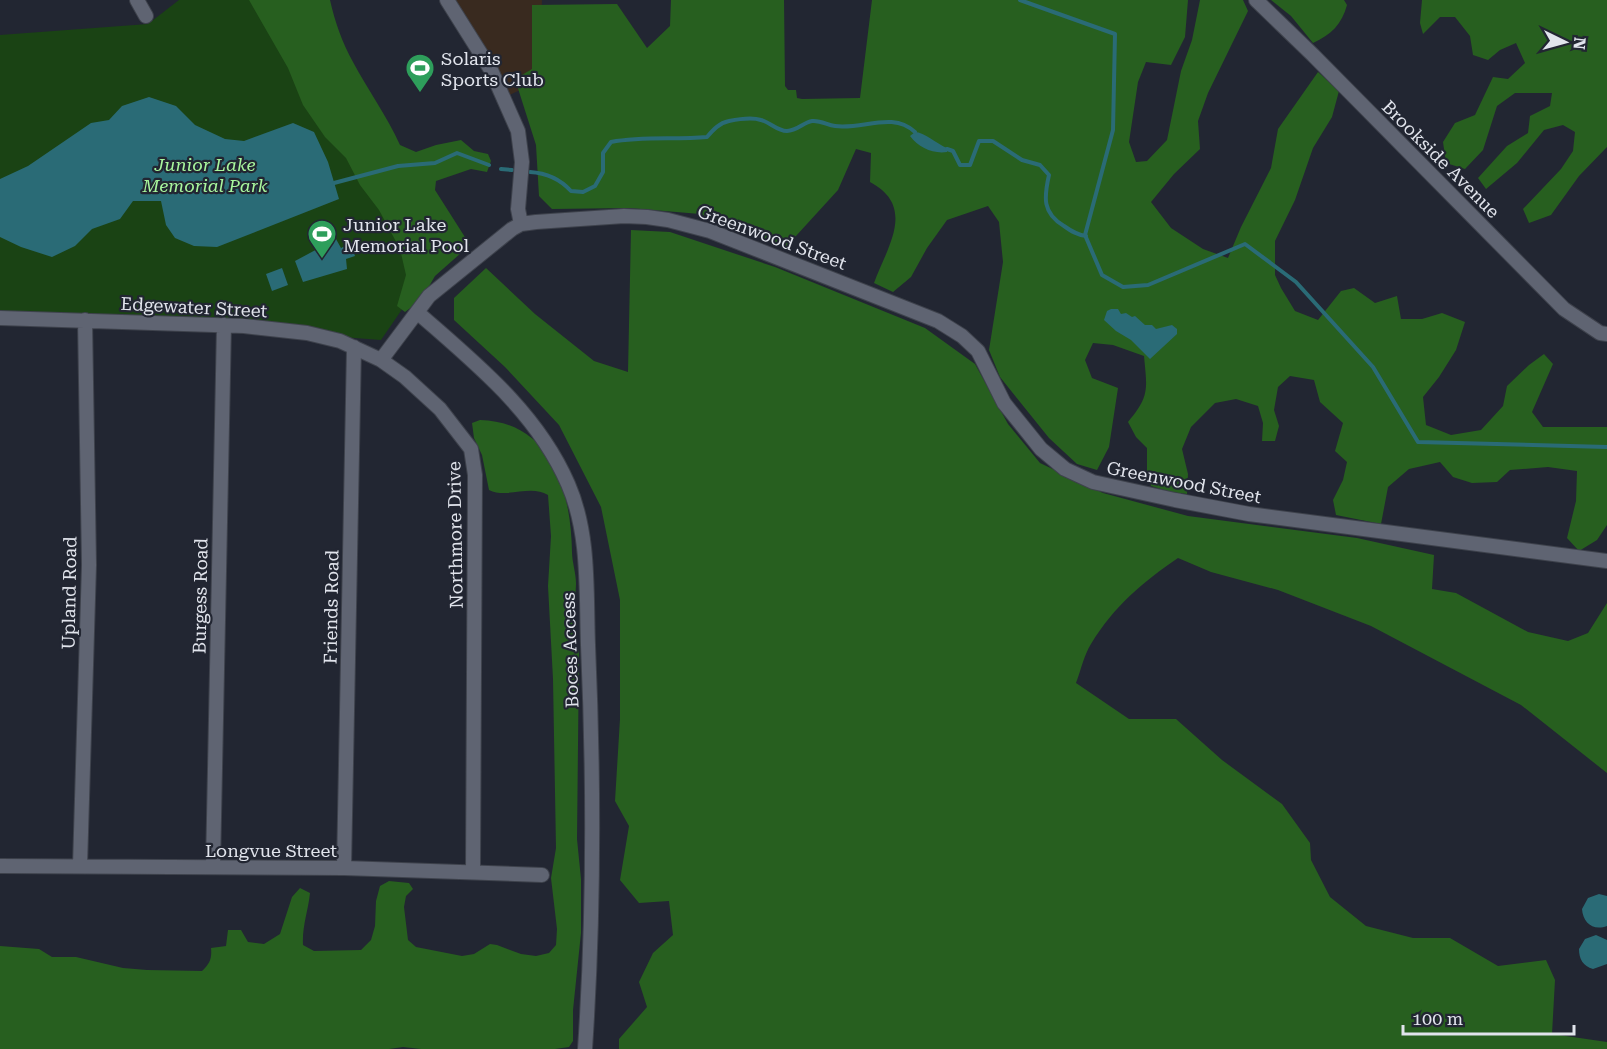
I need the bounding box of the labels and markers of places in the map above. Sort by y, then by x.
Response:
place label: Solaris Sports Club [441,48,544,90]
sports icon: Solaris Sports Club [404,52,436,94]
place label: Junior Lake Memorial Pool [343,214,470,256]
sports icon: Junior Lake Memorial Pool [306,218,338,260]

